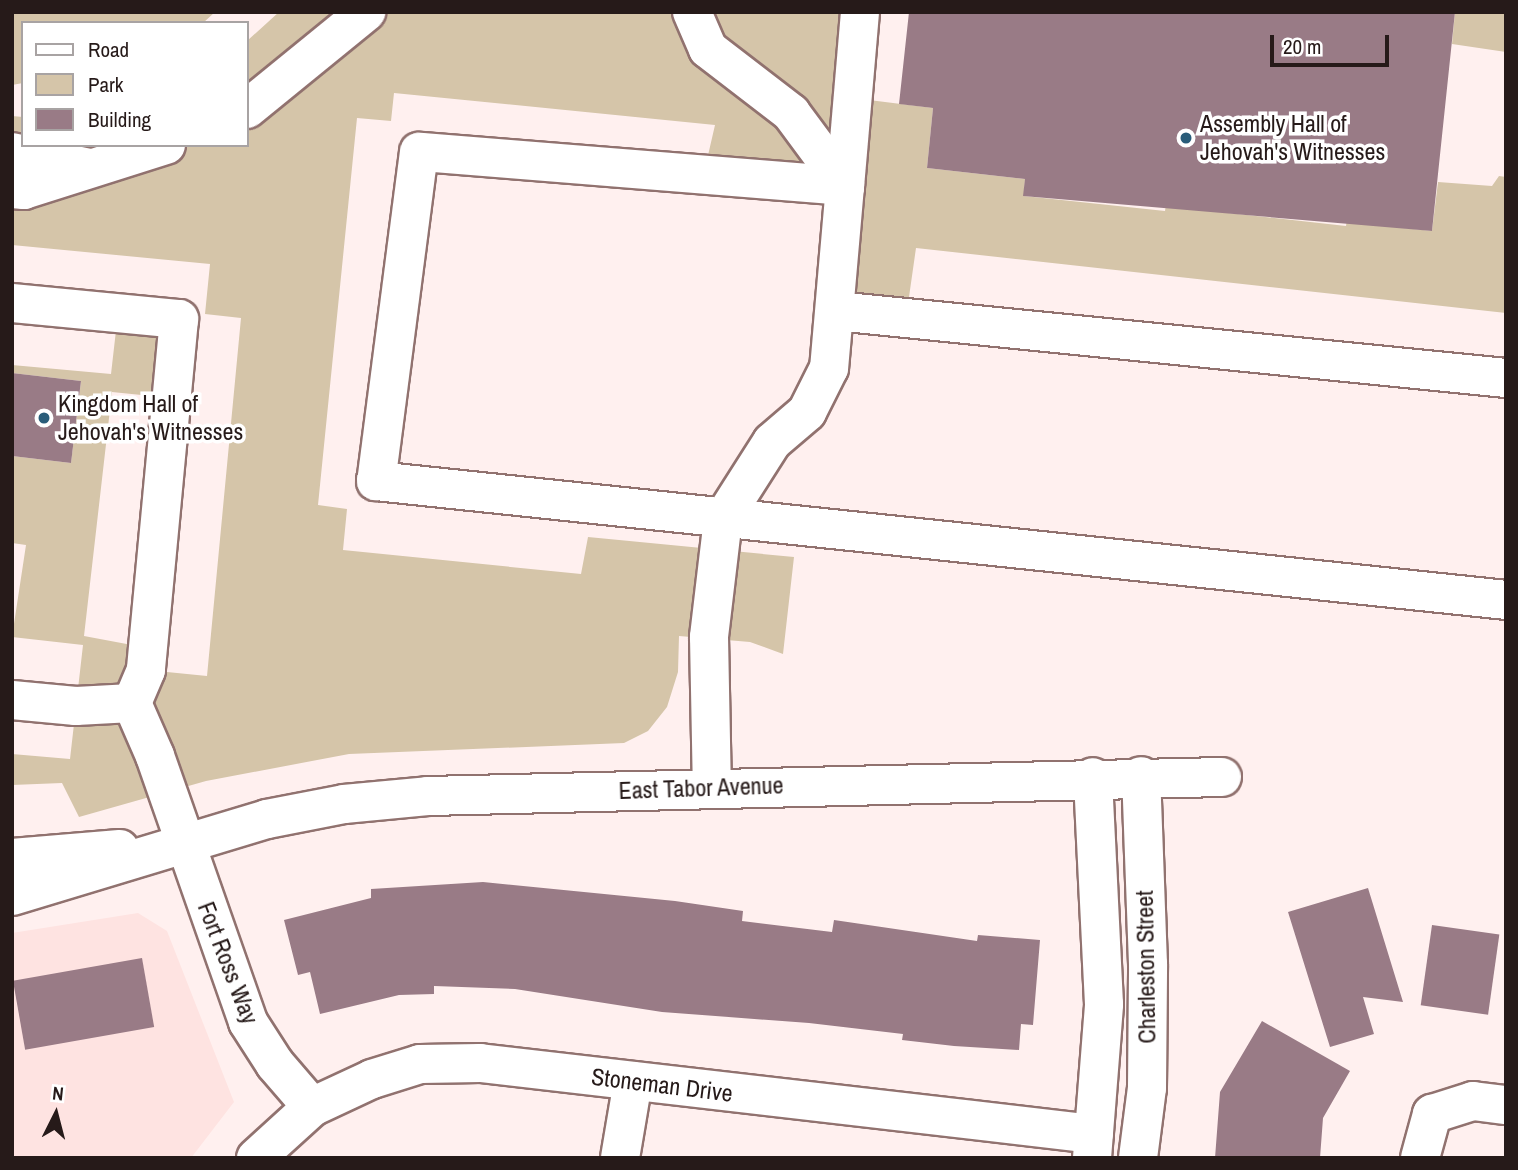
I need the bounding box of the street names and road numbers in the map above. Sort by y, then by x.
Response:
street label: East Tabor Avenue [617,771,785,805]
street label: Charleston Street [1130,890,1162,1044]
street label: Fort Ross Way [192,898,264,1028]
street label: Stoneman Drive [590,1062,734,1108]

